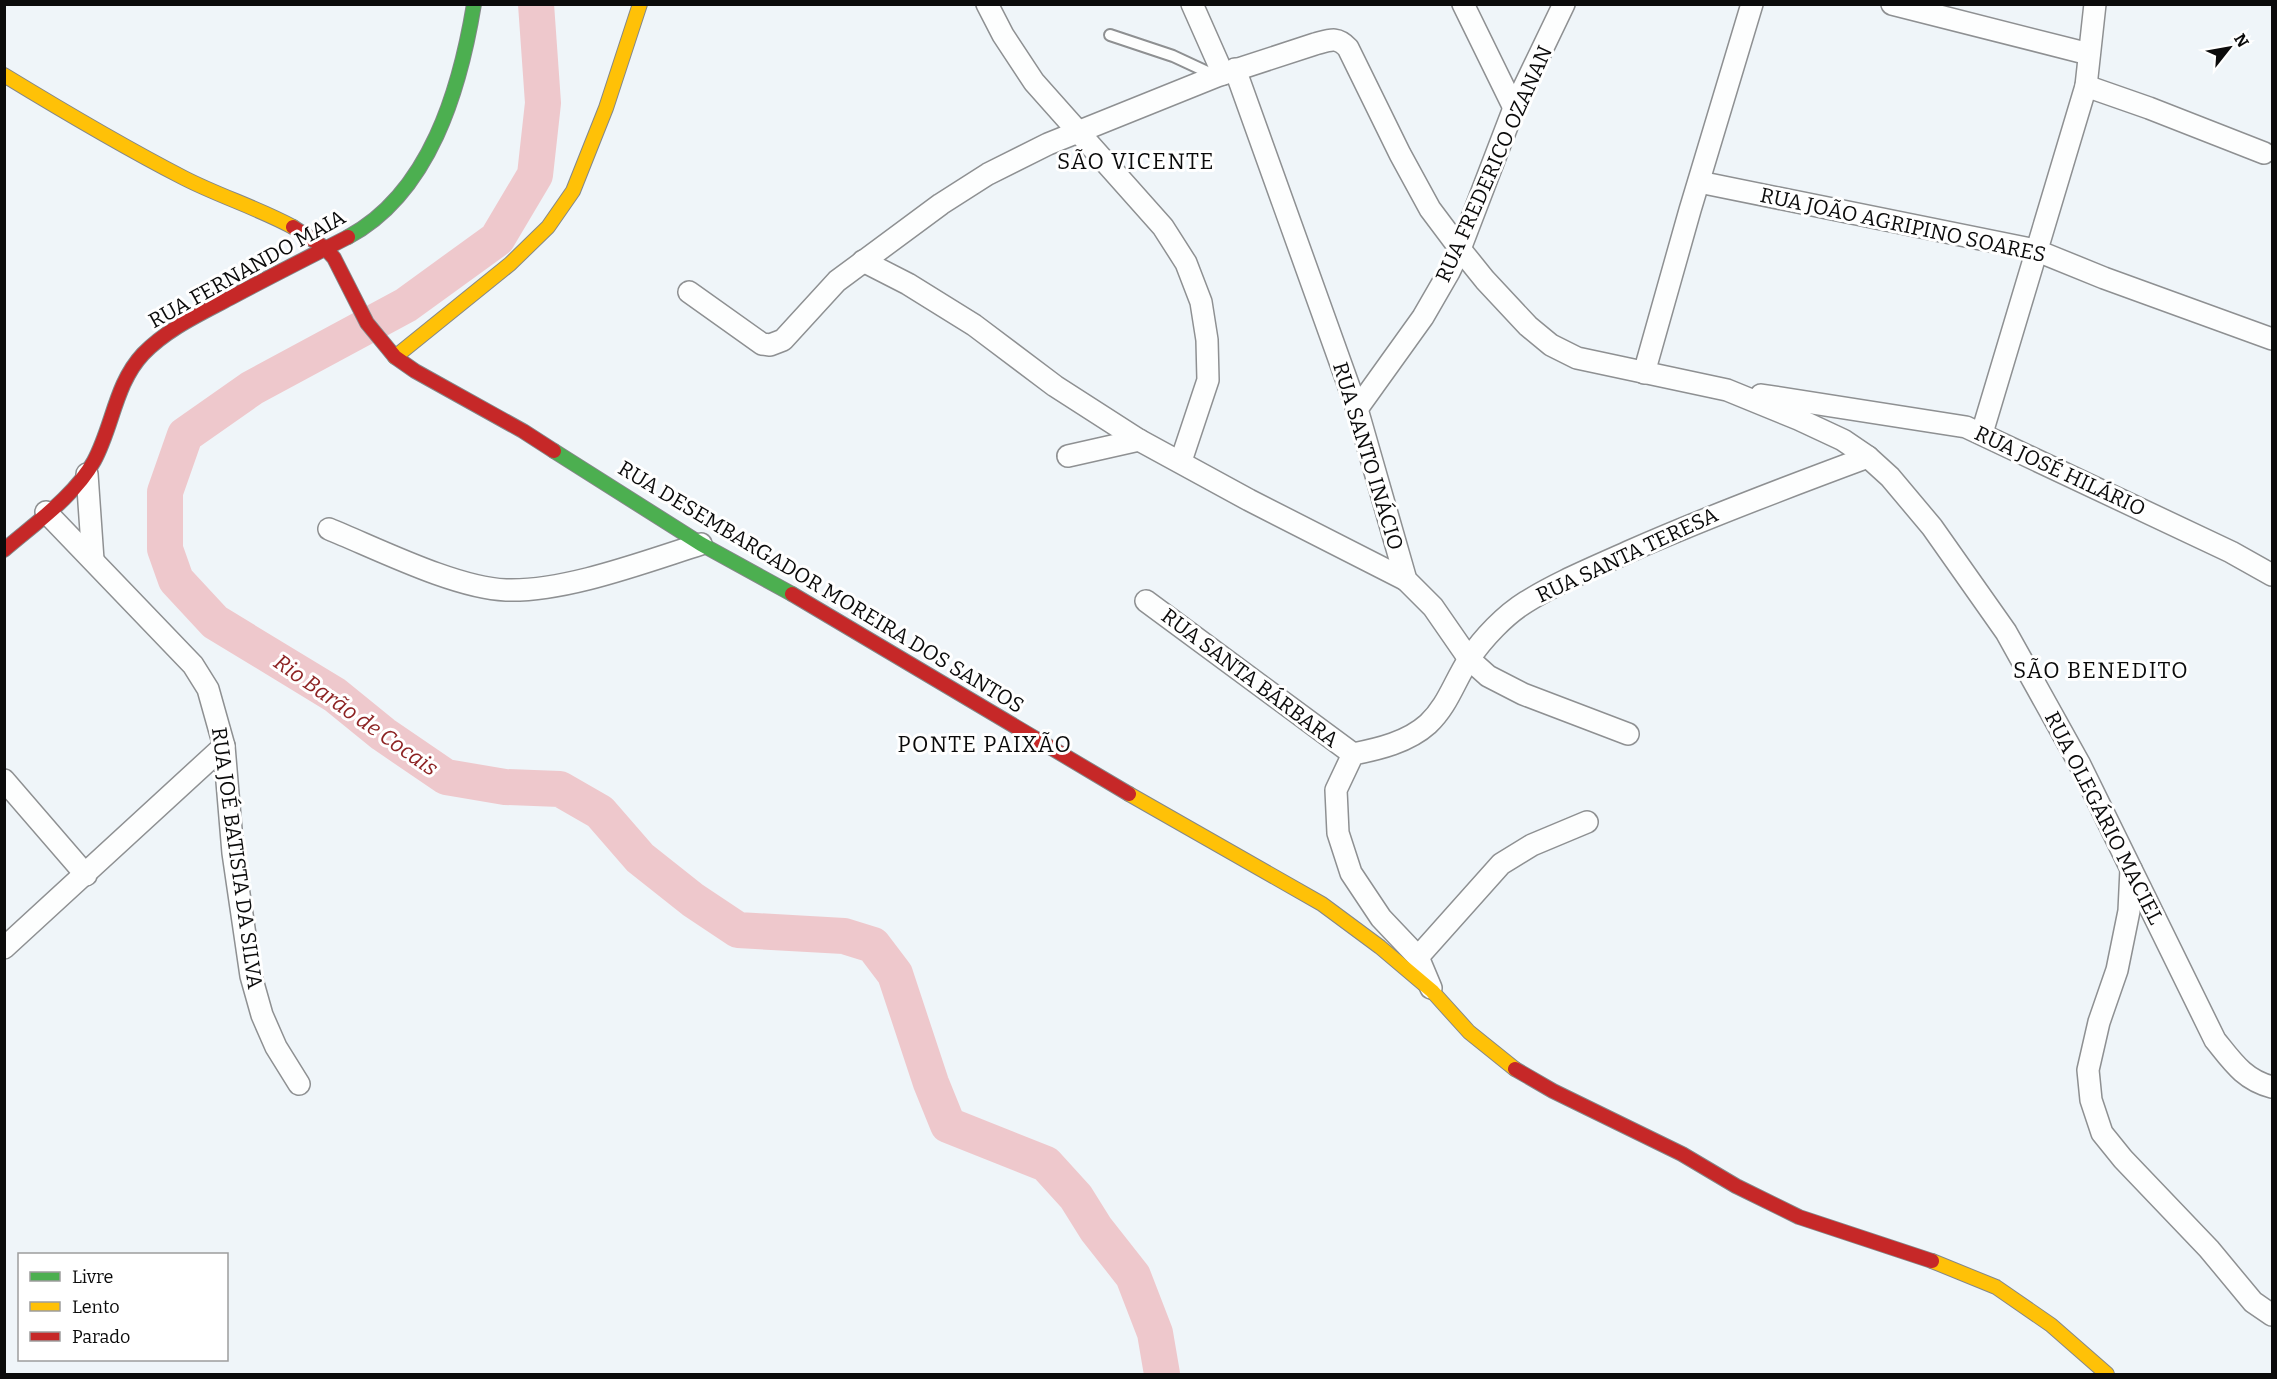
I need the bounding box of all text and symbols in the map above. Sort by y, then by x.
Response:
north arrow [2199,18,2259,78]
text: N [2230,30,2253,51]
street label: RUA FREDERICO OZANAN [1430,42,1558,286]
district label: SÃO VICENTE [1057,148,1215,175]
street label: RUA JOÃO AGRIPINO SOARES [1758,182,2048,268]
street label: RUA FERNANDO MAIA [144,204,350,334]
street label: RUA SANTO INÁCIO [1327,359,1409,553]
street label: RUA JOSÉ HILÁRIO [1970,420,2150,522]
street label: RUA DESEMBARGADOR MOREIRA DOS SANTOS [613,455,1029,719]
street label: RUA SANTA TERESA [1532,501,1722,609]
street label: RUA SANTA BÁRBARA [1156,603,1344,753]
water label: Rio Barão de Cocais [269,648,443,782]
district label: SÃO BENEDITO [2013,657,2189,684]
street label: RUA OLEGÁRIO MACIEL [2039,707,2169,929]
street label: RUA JOÉ BATISTA DA SILVA [206,725,268,991]
district label: PONTE PAIXÃO [898,731,1072,758]
legend [18,1253,228,1361]
text: Livre [72,1266,113,1288]
text: Lento [72,1296,120,1318]
text: Parado [72,1326,130,1348]

